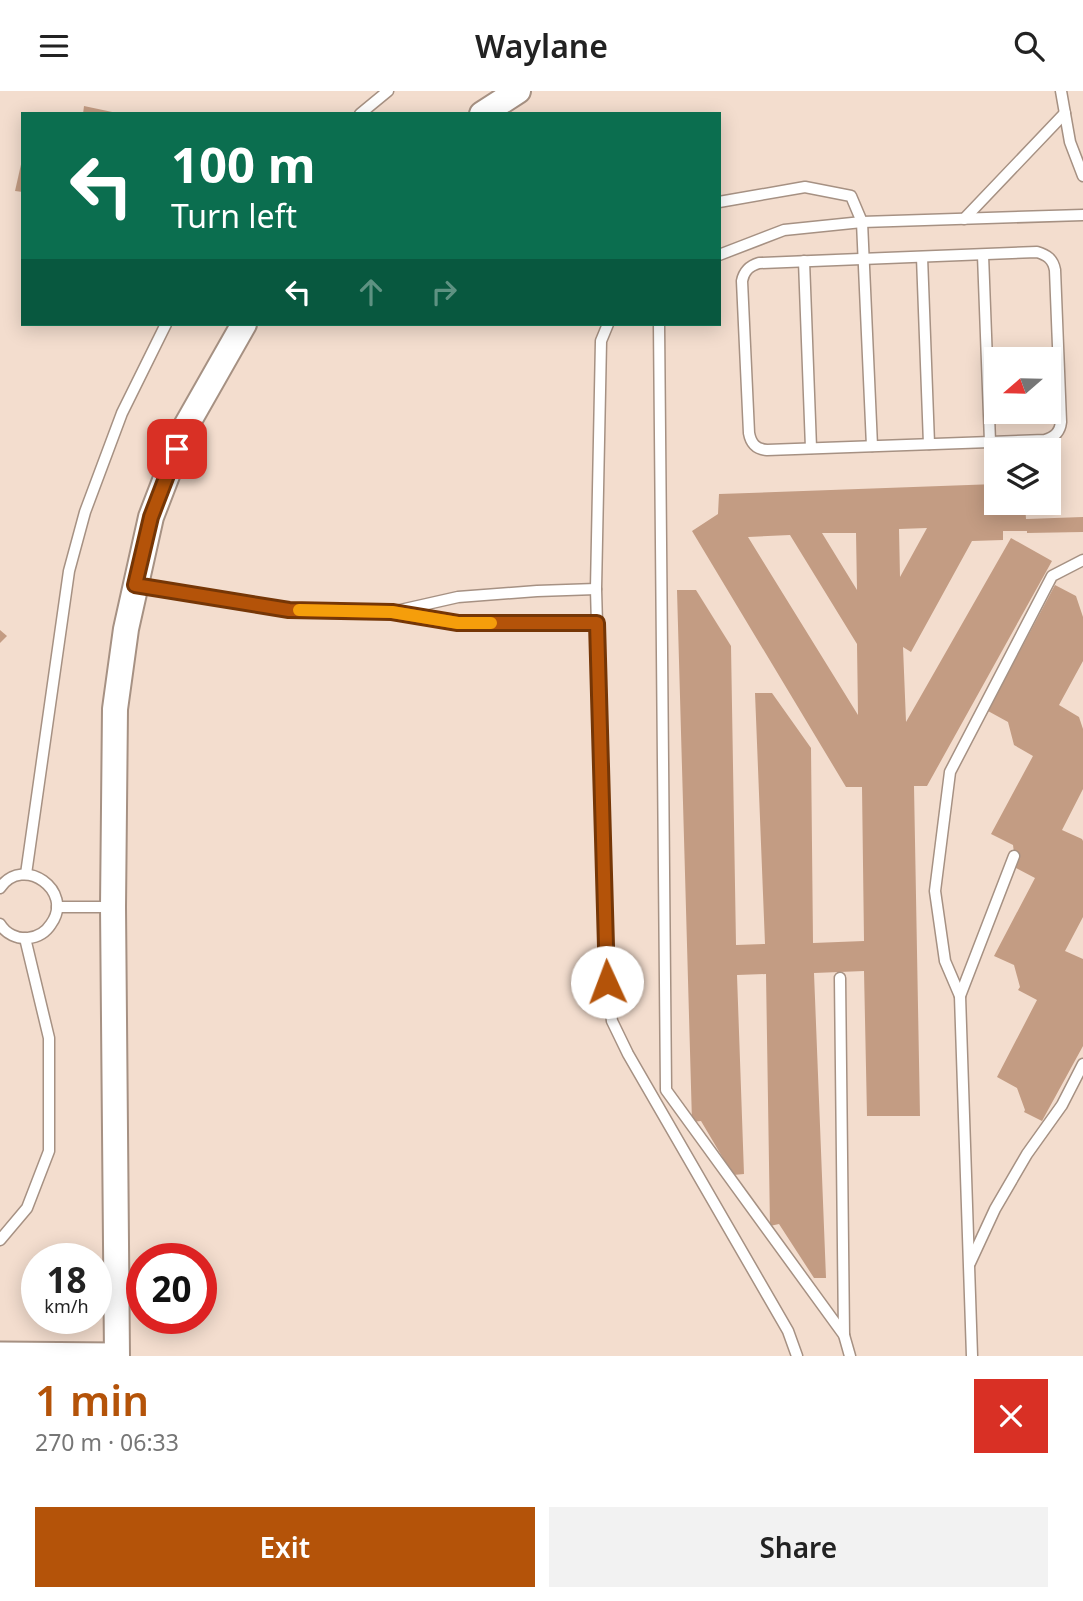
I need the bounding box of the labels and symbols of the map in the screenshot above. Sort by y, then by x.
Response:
north arrow [984,347,1060,423]
pin [147,419,207,479]
position arrow [570,945,644,1019]
speed limit sign: 20 [126,1243,217,1334]

